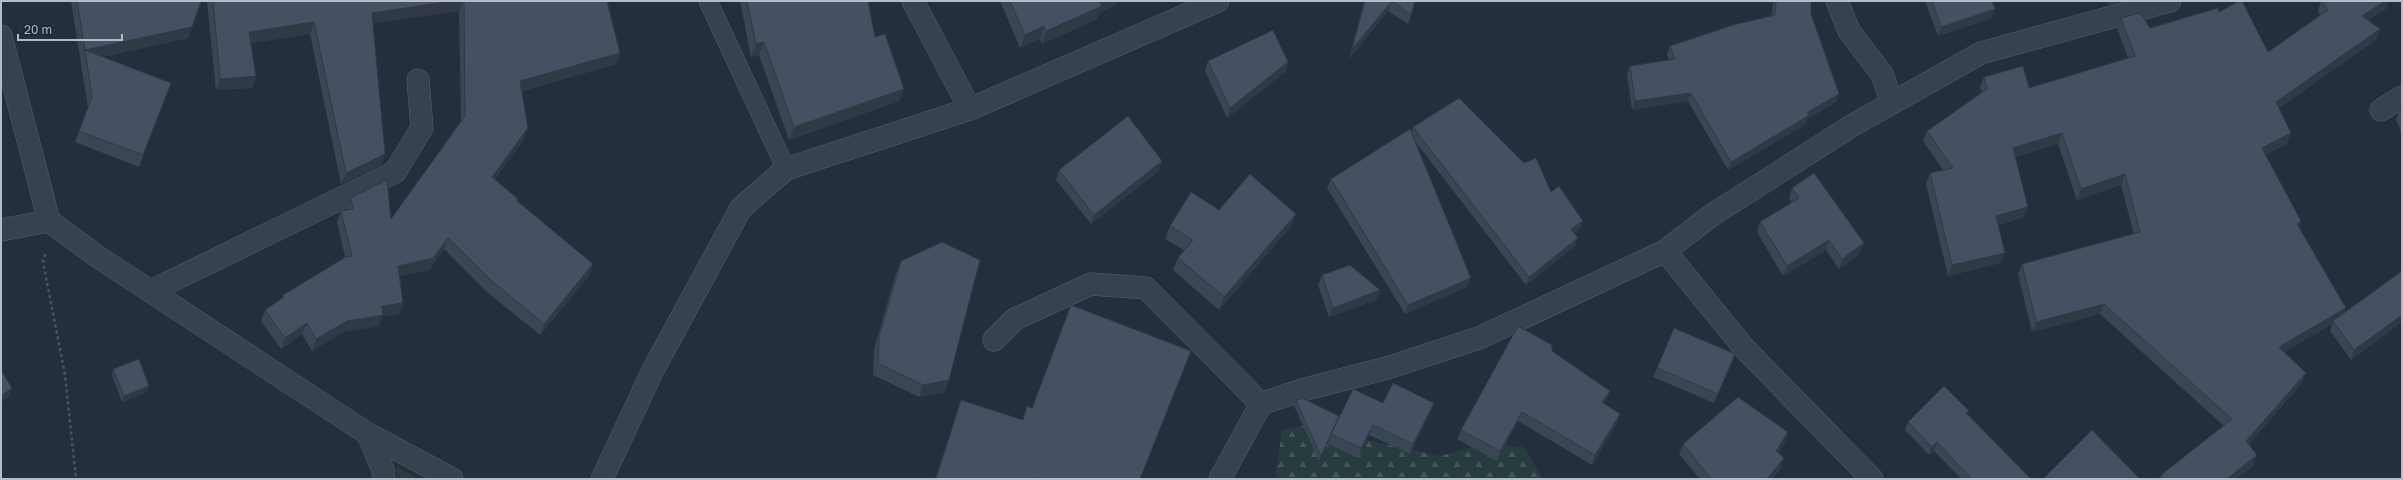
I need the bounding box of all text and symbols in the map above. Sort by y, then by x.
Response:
scale bar [18,16,122,42]
text: 20 m [24,22,52,37]

